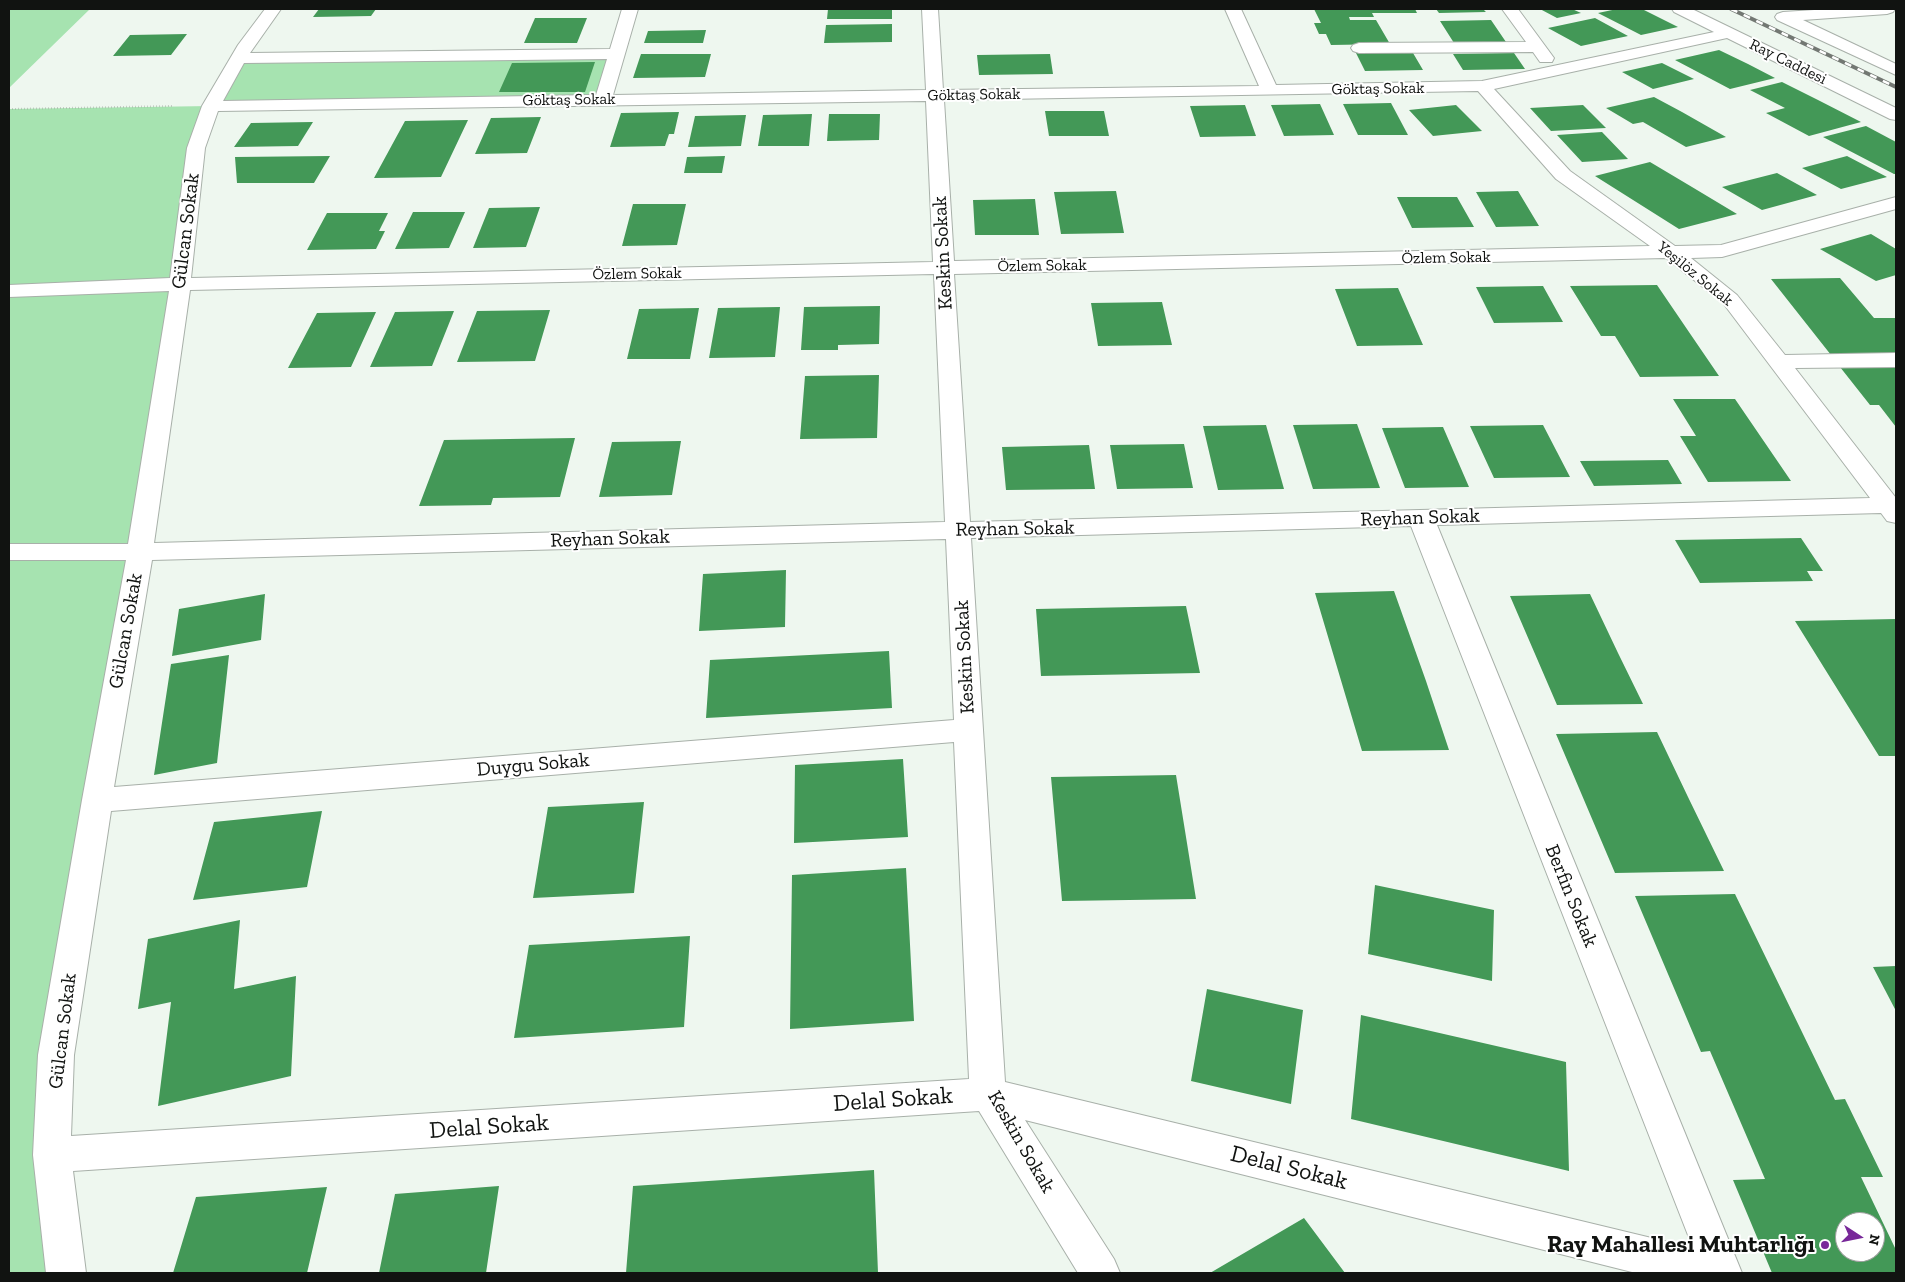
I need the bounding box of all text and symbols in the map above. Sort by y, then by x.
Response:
street label: Ray Caddesi [1746,35,1830,89]
street label: Göktaş Sokak [1331,79,1425,99]
street label: Göktaş Sokak [927,85,1021,105]
street label: Göktaş Sokak [522,90,616,110]
street label: Gülcan Sokak [167,172,205,290]
street label: Keskin Sokak [928,195,958,311]
street label: Yeşilöz Sokak [1653,238,1737,310]
street label: Özlem Sokak [1401,248,1491,268]
street label: Özlem Sokak [997,256,1087,276]
street label: Özlem Sokak [592,264,682,284]
street label: Reyhan Sokak [1360,504,1480,532]
street label: Reyhan Sokak [955,516,1075,542]
street label: Reyhan Sokak [550,525,670,553]
street label: Gülcan Sokak [104,571,148,691]
street label: Keskin Sokak [950,599,980,715]
street label: Duygu Sokak [476,748,590,782]
street label: Berfin Sokak [1540,841,1602,951]
street label: Gülcan Sokak [44,972,82,1090]
street label: Delal Sokak [832,1081,954,1119]
street label: Keskin Sokak [982,1087,1060,1197]
street label: Delal Sokak [428,1108,550,1146]
street label: Delal Sokak [1227,1140,1351,1196]
north arrow [1835,1212,1885,1262]
place label: Ray Mahallesi Muhtarlığı [1547,1231,1815,1259]
text: N [1865,1233,1884,1247]
marker: Ray Mahallesi Muhtarlığı [1819,1239,1831,1251]

